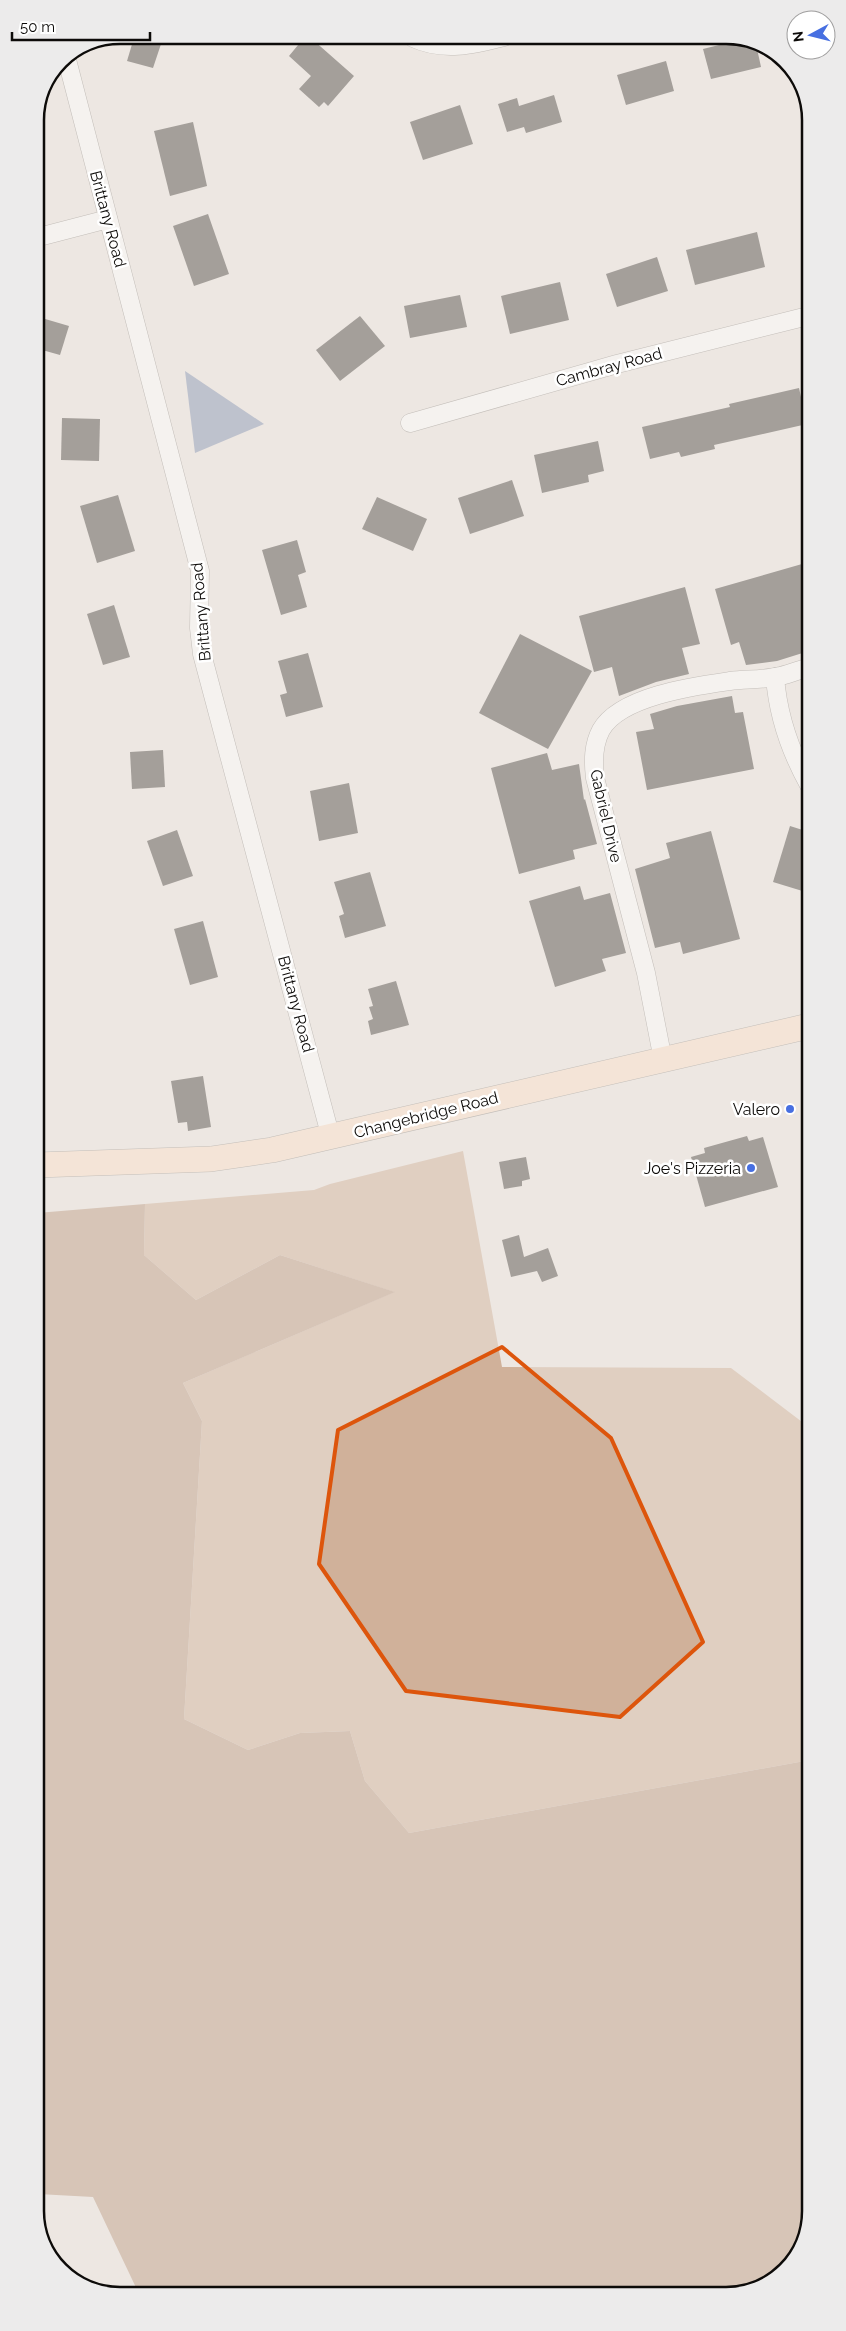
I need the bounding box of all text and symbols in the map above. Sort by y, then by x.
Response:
scale bar [12,10,150,42]
north arrow [786,10,836,60]
text: 50 m [20,18,55,36]
text: N [790,30,807,43]
street label: Brittany Road [86,169,130,269]
street label: Cambray Road [554,344,664,390]
street label: Brittany Road [187,562,215,662]
street label: Gabriel Drive [586,768,626,864]
street label: Brittany Road [274,954,318,1054]
street label: Changebridge Road [352,1088,500,1142]
place label: Valero [733,1100,780,1119]
marker: Valero [784,1103,796,1115]
place label: Joe's Pizzeria [644,1159,741,1178]
marker: Joe's Pizzeria [745,1162,757,1174]

